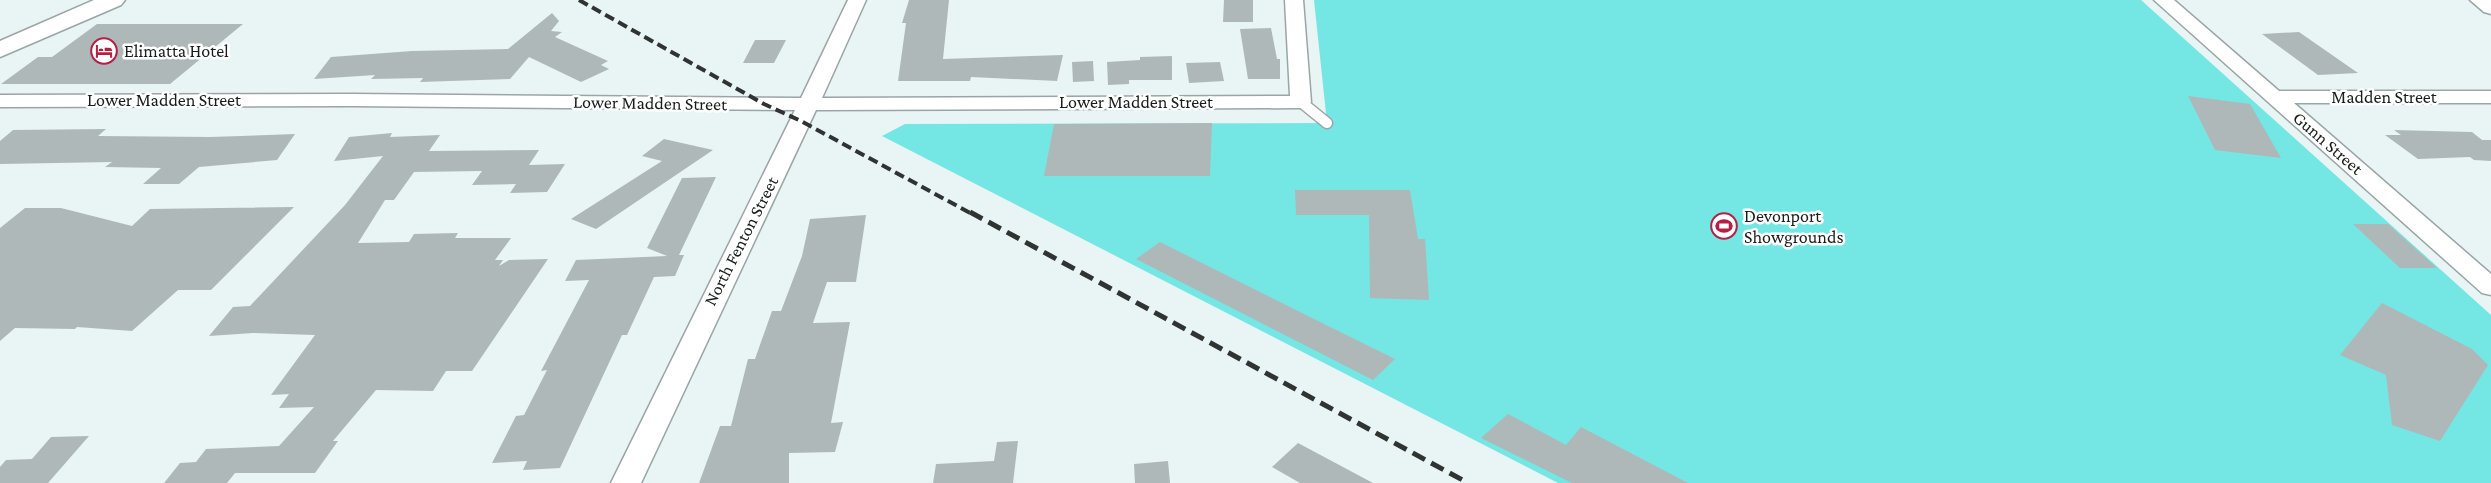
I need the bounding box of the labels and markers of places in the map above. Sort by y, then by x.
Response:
hotel icon: Elimatta Hotel [89,36,119,66]
place label: Elimatta Hotel [124,41,229,61]
place label: Devonport Showgrounds [1744,206,1844,247]
sports icon: Devonport Showgrounds [1709,211,1739,241]

